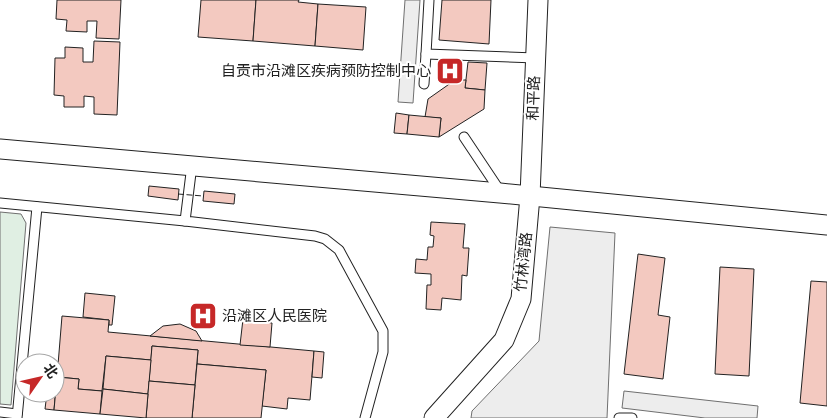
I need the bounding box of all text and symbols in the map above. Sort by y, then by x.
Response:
hospital icon: 自贡市沿滩区疾病预防控制中心 [435,56,465,86]
place label: 自贡市沿滩区疾病预防控制中心 [221,62,431,81]
street label: 和平路 [524,75,544,121]
street label: 竹林湾路 [511,231,537,293]
hospital icon: 沿滩区人民医院 [188,301,218,331]
place label: 沿滩区人民医院 [222,307,327,326]
north arrow [15,353,65,403]
text: 北 [39,360,61,382]

